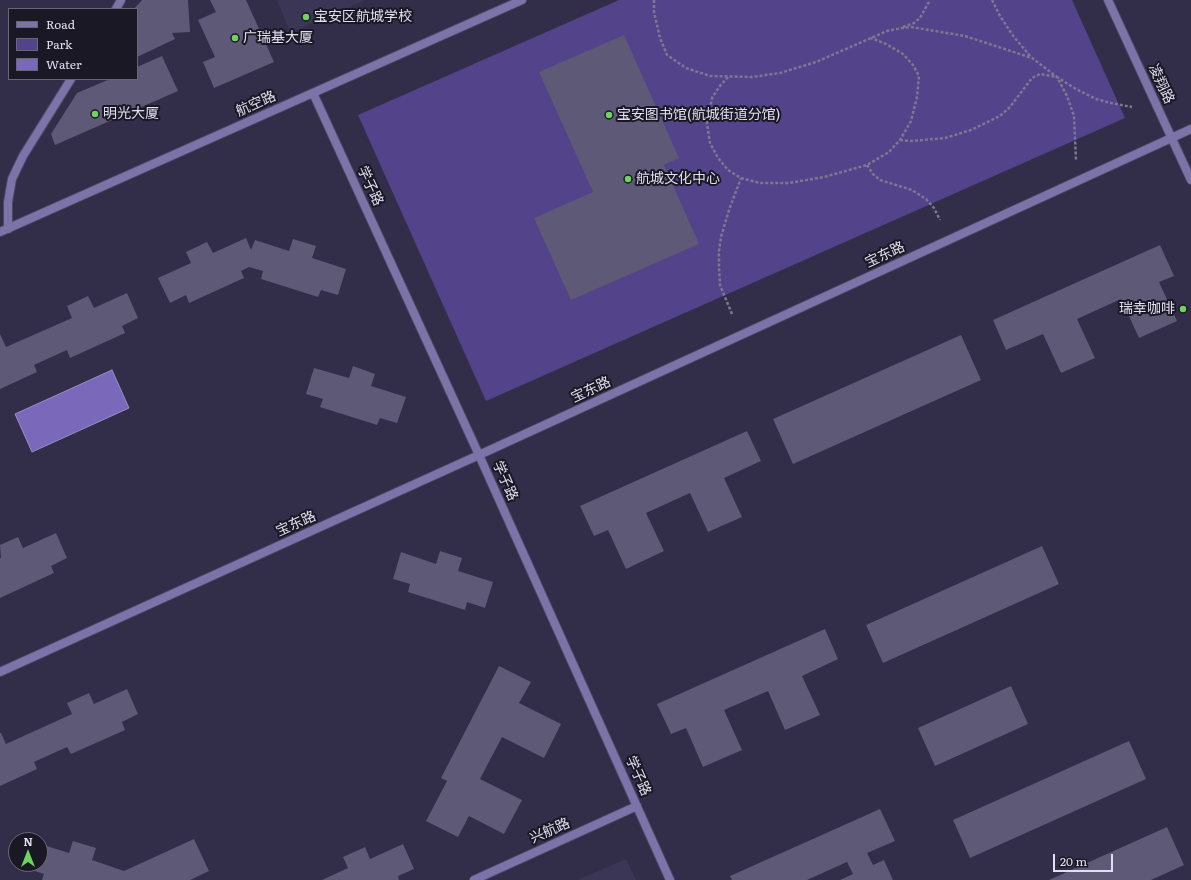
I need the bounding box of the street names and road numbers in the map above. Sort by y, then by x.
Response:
street label: 凌翔路 [1145,61,1177,107]
street label: 航空路 [233,88,279,120]
street label: 学子路 [354,163,386,209]
street label: 宝东路 [862,239,908,271]
street label: 宝东路 [568,374,614,406]
street label: 学子路 [489,458,521,504]
street label: 宝东路 [273,508,319,540]
street label: 学子路 [622,753,654,799]
street label: 兴航路 [527,815,573,847]

